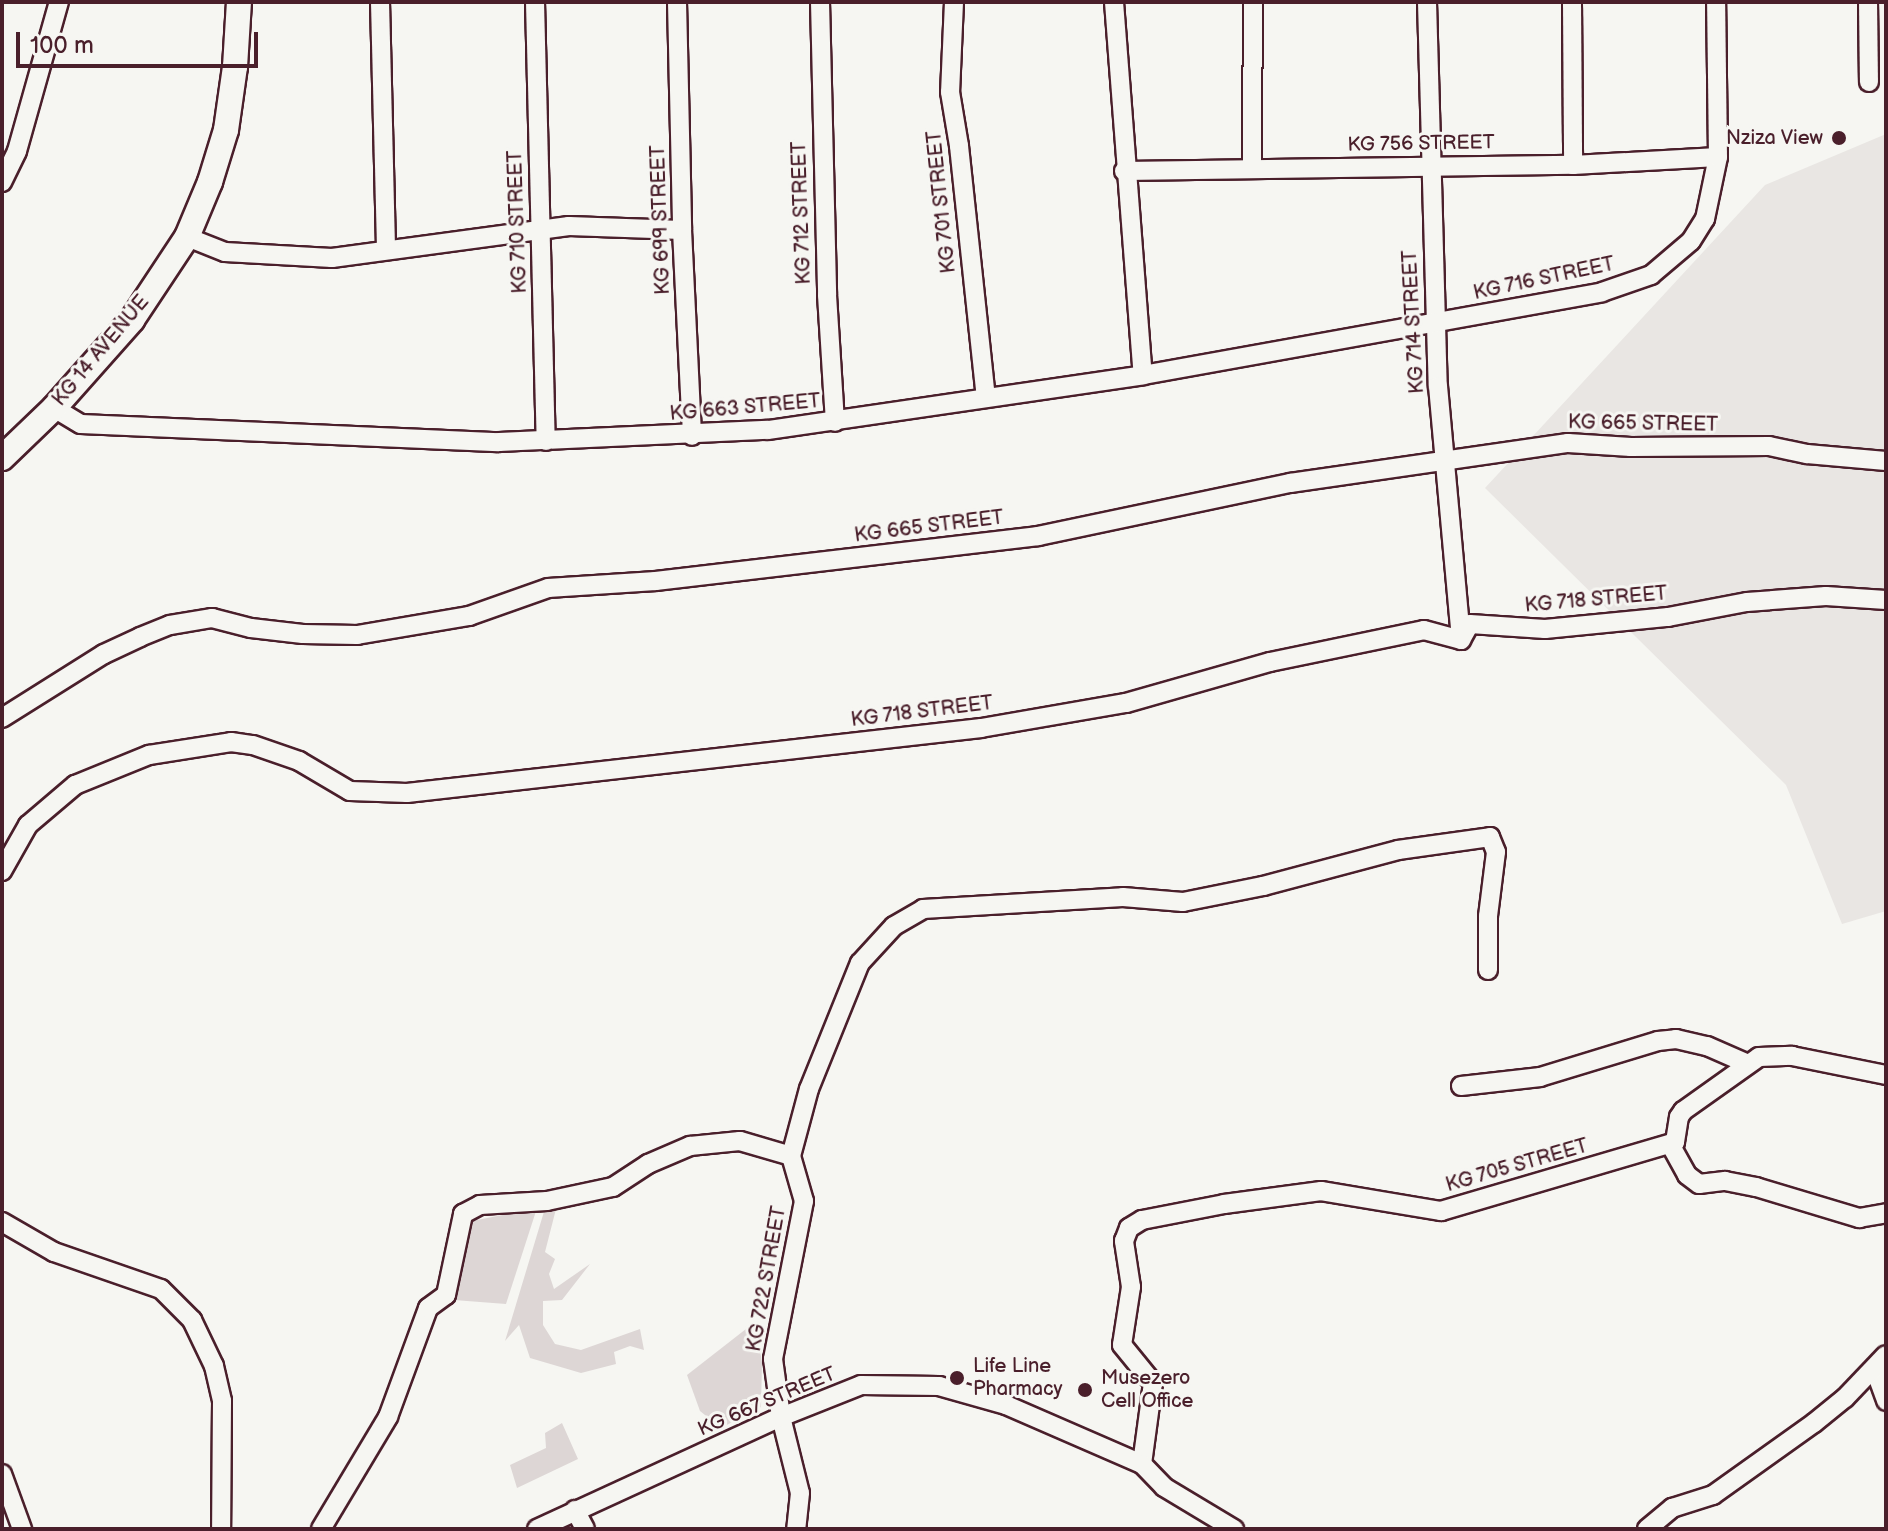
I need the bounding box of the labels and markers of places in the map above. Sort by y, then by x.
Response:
place label: Nziza View [1725,126,1823,150]
marker: Nziza View [1830,129,1848,147]
place label: Life Line Pharmacy [973,1354,1063,1401]
place label: Musezero Cell Office [1101,1366,1193,1413]
marker: Life Line Pharmacy [948,1369,966,1387]
marker: Musezero Cell Office [1076,1381,1094,1399]

